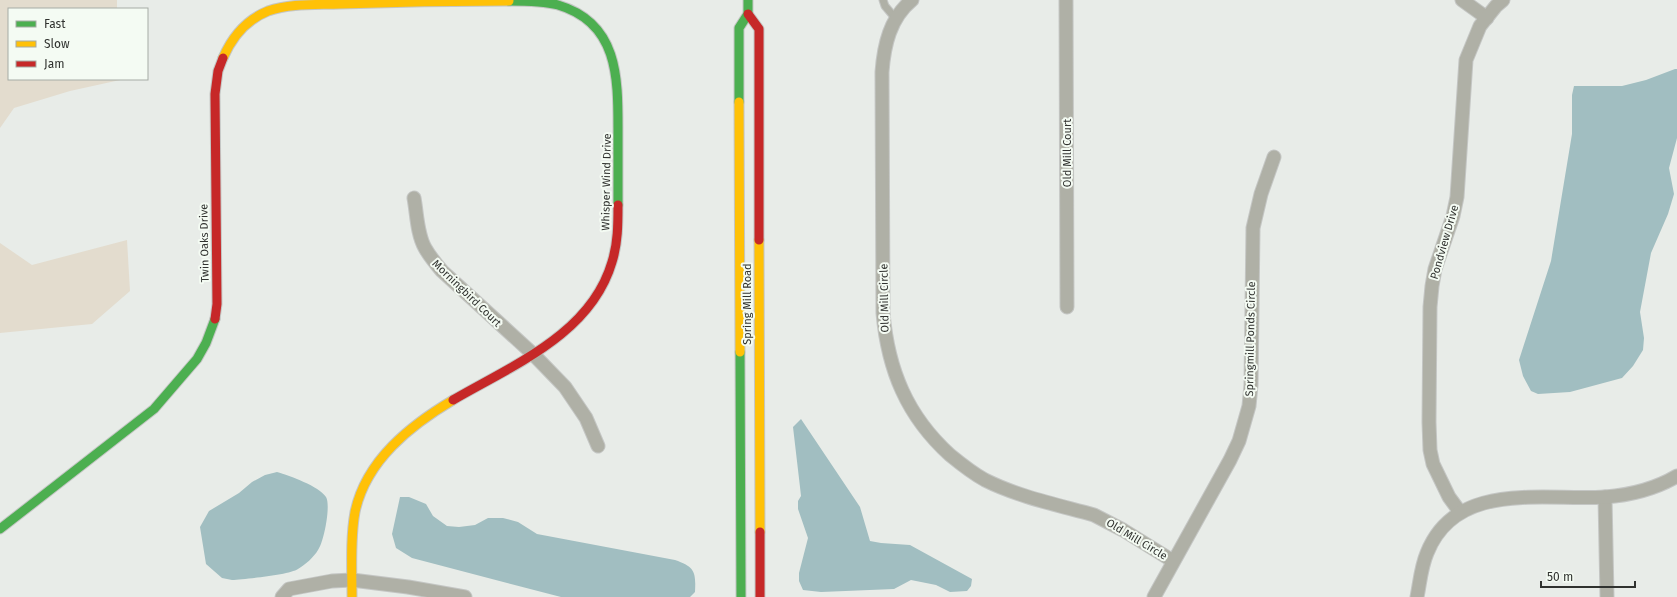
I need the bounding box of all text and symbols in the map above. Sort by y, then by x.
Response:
legend [8,8,148,80]
text: Fast [44,17,66,31]
text: Slow [44,37,70,51]
text: Jam [44,57,64,71]
street label: Old Mill Court [1061,119,1074,187]
street label: Whisper Wind Drive [599,133,614,231]
street label: Twin Oaks Drive [197,204,212,282]
street label: Pondview Drive [1428,204,1461,281]
street label: Morningbird Court [429,257,504,330]
street label: Spring Mill Road [741,263,754,345]
street label: Old Mill Circle [877,263,892,333]
street label: Springmill Ponds Circle [1243,281,1258,397]
street label: Old Mill Circle [1104,516,1170,563]
scale bar [1541,563,1635,589]
text: 50 m [1547,570,1573,584]

